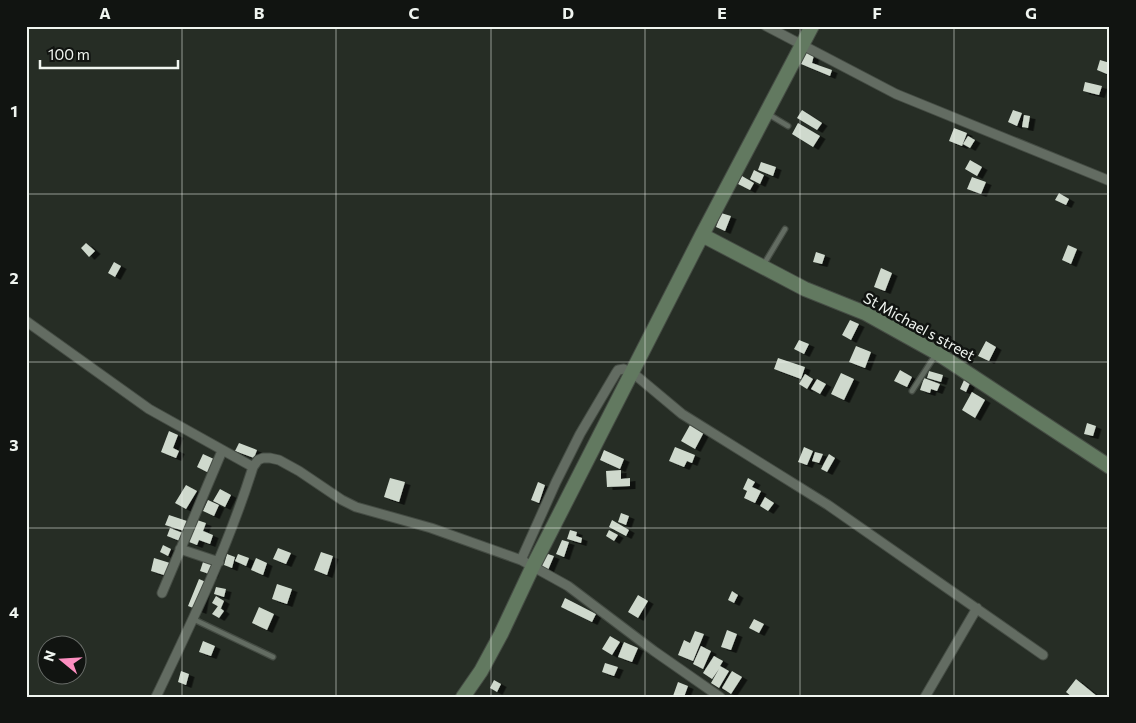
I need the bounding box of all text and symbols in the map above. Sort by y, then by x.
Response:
text: A [99,3,111,22]
text: B [254,3,265,22]
text: C [409,3,420,22]
text: D [562,3,574,22]
text: E [717,3,727,22]
text: F [872,3,882,22]
text: G [1025,3,1037,22]
scale bar [40,38,178,70]
text: 100 m [48,45,90,63]
text: 1 [10,101,18,120]
text: 2 [9,268,19,287]
street label: St Michael s street [861,288,978,364]
text: 3 [9,435,19,454]
text: 4 [9,602,19,621]
north arrow [38,636,88,686]
text: N [39,648,59,663]

